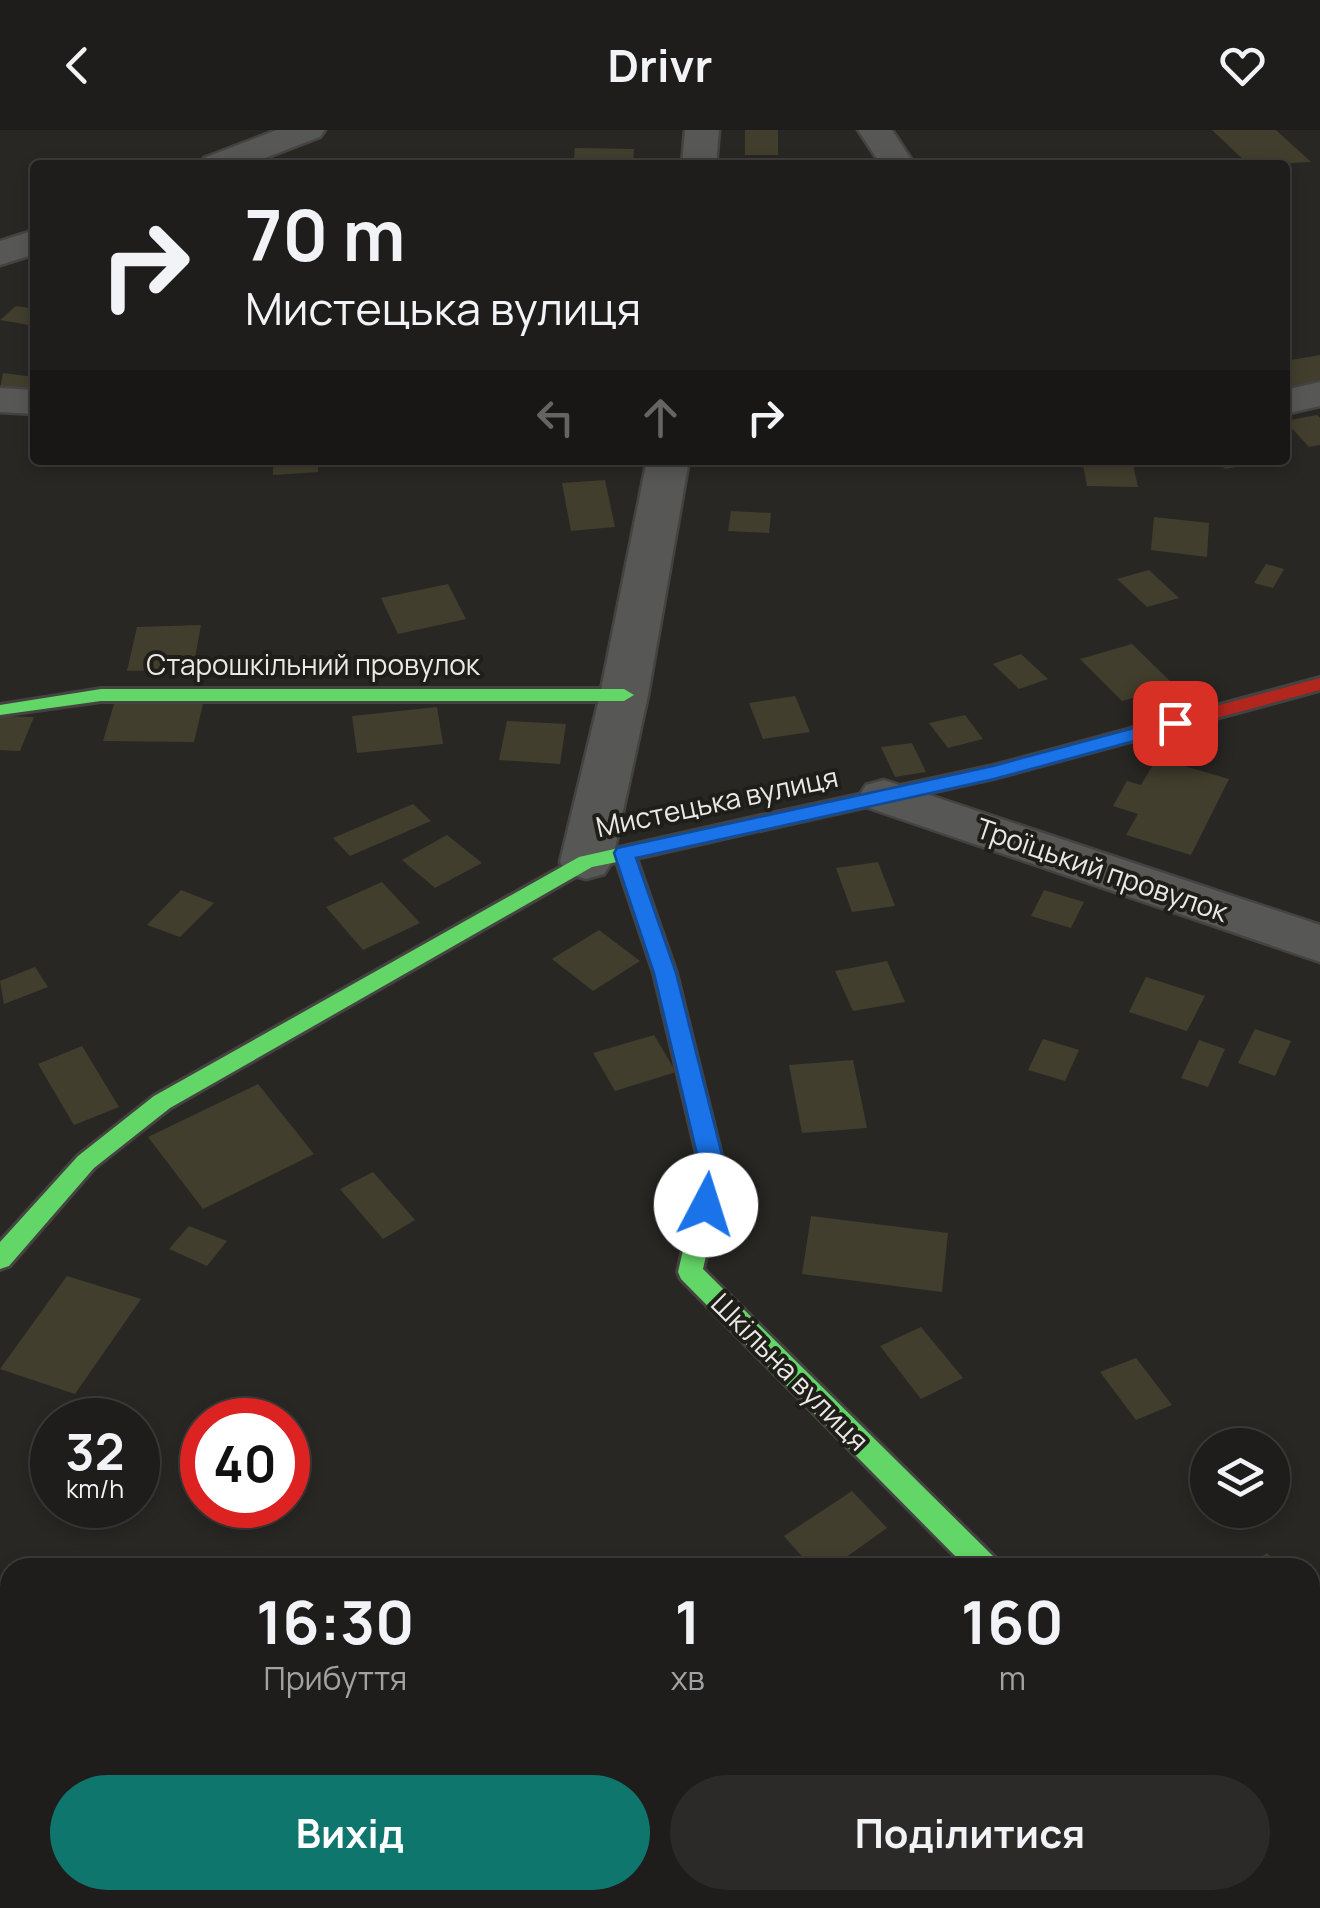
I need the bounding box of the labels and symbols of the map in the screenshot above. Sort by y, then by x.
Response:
street label: Старошкільний провулок [146,645,481,683]
pin [1133,681,1218,766]
street label: Мистецька вулиця [592,757,841,845]
street label: Троїцький провулок [972,808,1234,930]
position arrow [654,1153,758,1257]
street label: Шкільна вулиця [704,1284,878,1458]
speed limit sign: 40 [180,1398,310,1528]

